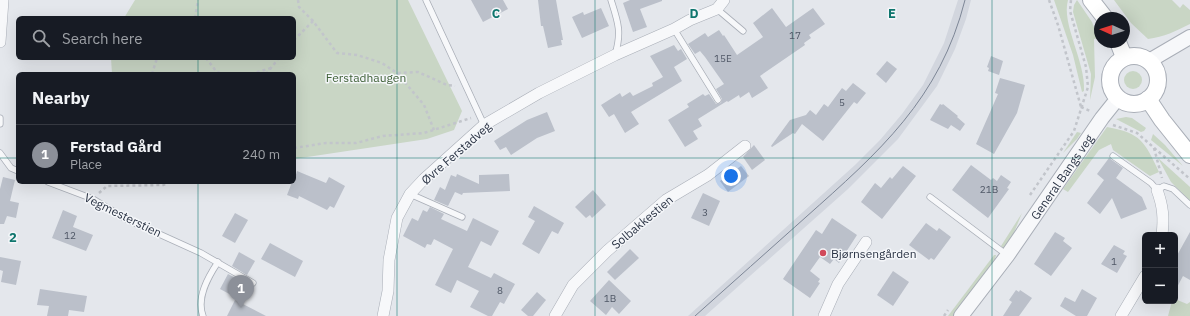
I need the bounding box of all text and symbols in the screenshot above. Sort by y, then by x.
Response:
text: C [492,5,501,22]
text: D [689,5,699,22]
text: E [888,5,896,22]
north arrow [1094,12,1130,48]
search box [16,16,296,60]
icon: search [30,27,52,49]
text: Search here [62,29,142,48]
house number: 17 [789,29,801,42]
house number: 15E [714,52,732,65]
park label: Ferstadhaugen [326,70,406,85]
text: Nearby [32,87,90,109]
house number: 5 [839,96,845,109]
street label: Øvre Ferstadveg [418,118,494,187]
street label: General Bangs veg [1027,131,1097,222]
text: Ferstad Gård [70,137,162,156]
text: 1 [41,146,49,163]
text: 240 m [242,146,280,163]
text: Place [70,156,102,173]
your location [721,166,741,186]
house number: 21B [980,183,998,196]
street label: Vegmesterstien [82,190,164,240]
street label: Solbakkestien [608,192,676,252]
house number: 3 [702,206,708,219]
text: 2 [9,229,17,246]
house number: 12 [64,229,76,242]
map controls [1142,232,1178,304]
button: + [1142,232,1178,268]
place label: Bjørnsengården [831,246,917,261]
marker: Bjørnsengården [818,248,828,258]
house number: 1 [1111,255,1117,268]
button: − [1142,268,1178,304]
pin: 1 [228,275,254,308]
house number: 8 [497,284,503,297]
house number: 1B [604,292,616,305]

